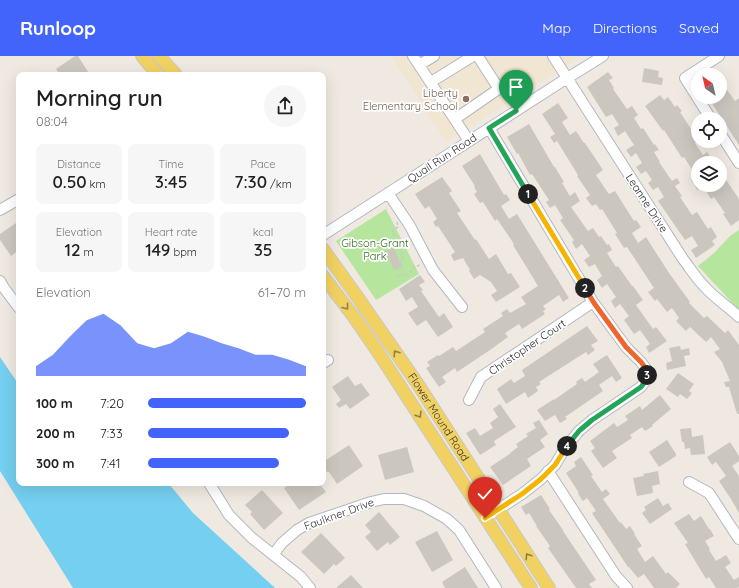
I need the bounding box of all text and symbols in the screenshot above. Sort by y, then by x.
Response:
text: Runloop [20,16,96,40]
text: Map [542,19,571,37]
text: Directions [593,19,657,37]
text: Saved [679,19,719,37]
north arrow [691,68,727,104]
map controls [691,68,727,192]
pin [499,70,533,111]
icon: arrive [505,76,527,98]
text: Morning run [36,84,163,112]
button: share [264,85,306,127]
place label: Liberty Elementary School [363,86,458,113]
marker: Liberty Elementary School [461,94,471,104]
button: locate [691,112,727,148]
text: 08:04 [36,113,68,129]
street label: Quail Run Road [405,130,479,186]
button: layers [691,156,727,192]
text: Distance [57,157,101,171]
text: Time [158,157,184,171]
text: Pace [250,157,276,171]
text: 0.50 [52,171,87,192]
text: 3:45 [155,171,187,192]
text: 7:30 [234,171,267,192]
street label: Leanne Drive [623,171,671,235]
text: km [87,177,106,191]
text: /km [267,177,292,191]
pin: 1 [518,184,538,204]
text: 1 [526,187,530,201]
text: Elevation [56,225,102,239]
text: Heart rate [145,225,197,239]
text: kcal [253,225,273,239]
park label: Gibson-Grant Park [341,236,409,263]
text: 12 [64,239,81,260]
text: 149 [145,239,170,260]
text: 35 [254,239,272,260]
text: m [81,245,94,259]
text: bpm [170,245,197,259]
pin: 2 [575,278,595,298]
text: 2 [582,281,588,295]
text: Elevation [36,284,91,300]
text: 61–70 m [258,284,306,300]
one-way arrow [341,303,349,310]
street label: Christopher Court [486,316,568,378]
one-way arrow [394,350,401,357]
pin: 3 [637,365,657,385]
text: 3 [644,368,650,382]
street label: Flower Mound Road [405,370,472,464]
text: 100 m [36,395,73,411]
text: 7:20 [100,395,124,411]
one-way arrow [414,411,421,418]
text: 200 m [36,425,75,441]
text: 7:33 [100,425,123,441]
pin: 4 [557,436,577,456]
text: 4 [564,439,570,453]
text: 300 m [36,455,75,471]
text: 7:41 [100,455,121,471]
pin [468,477,502,518]
icon: check [474,483,496,505]
street label: Faulkner Drive [302,495,376,533]
one-way arrow [526,553,533,560]

